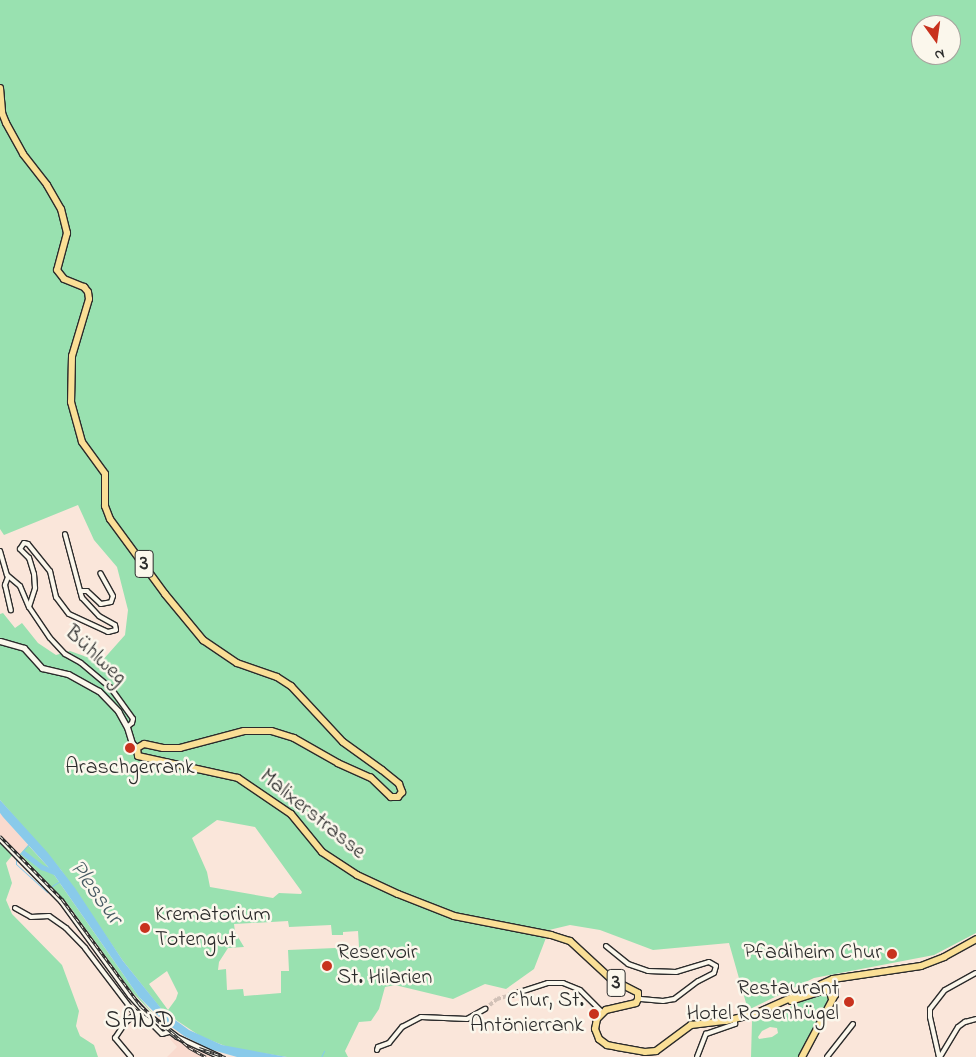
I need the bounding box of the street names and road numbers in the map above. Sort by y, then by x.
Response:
road number: 3 [134,546,154,582]
street label: Bühlweg [58,621,132,691]
street label: Malixerstrasse [254,764,370,866]
road number: 3 [606,964,626,1001]

